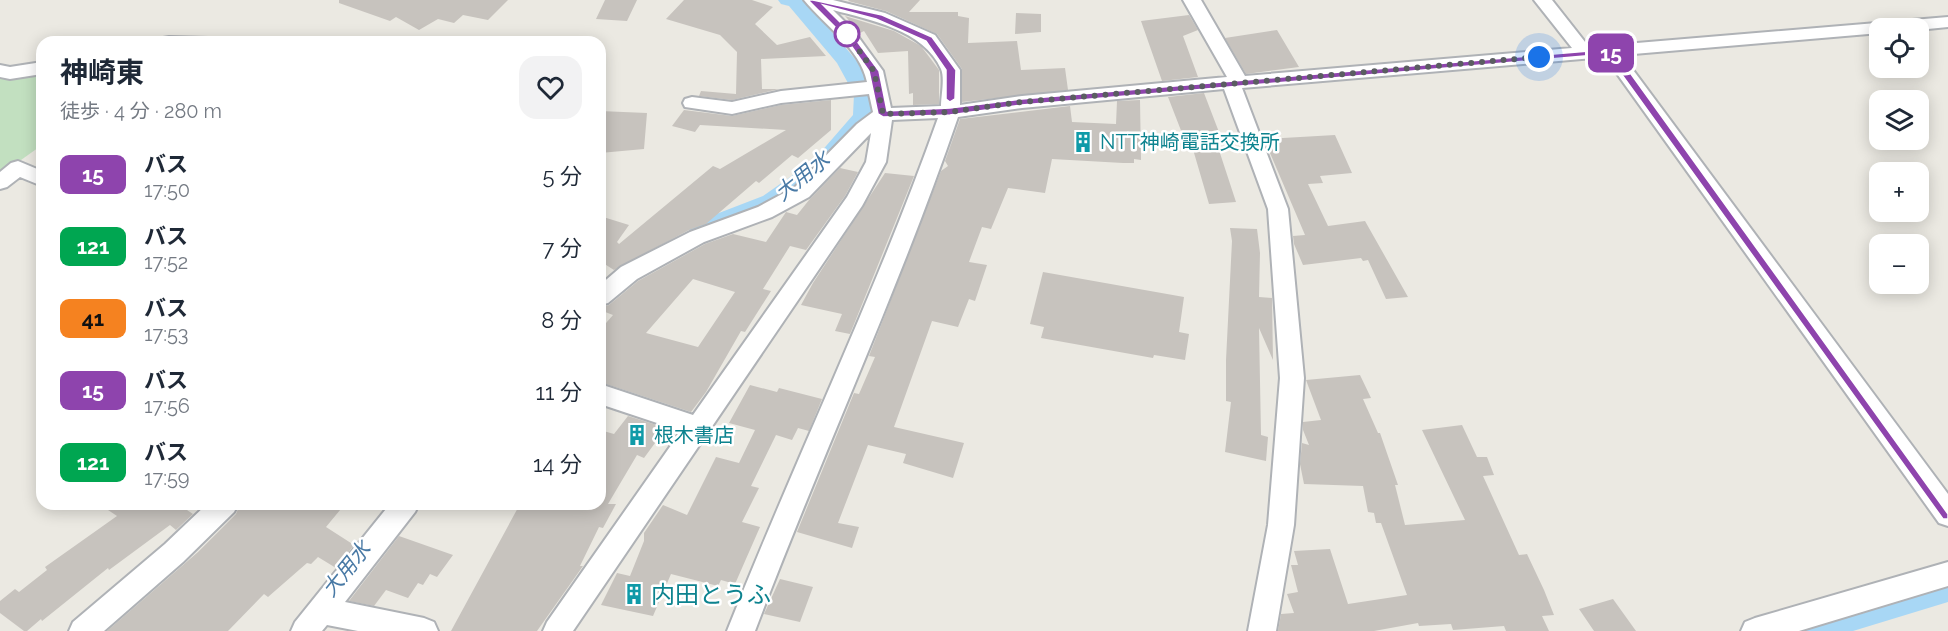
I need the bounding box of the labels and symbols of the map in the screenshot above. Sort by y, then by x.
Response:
unlabelled marker [834,21,860,47]
line badge: 15 [1584,34,1638,72]
your location [1524,42,1554,72]
building icon: NTT神崎電話交換所 [1071,130,1095,154]
place label: NTT神崎電話交換所 [1100,130,1280,154]
water label: 大用水 [770,145,836,206]
building icon: 根木書店 [625,423,649,447]
place label: 根木書店 [654,423,734,447]
water label: 大用水 [316,535,377,601]
place label: 内田とうふ [651,580,771,609]
building icon: 内田とうふ [622,582,646,606]

